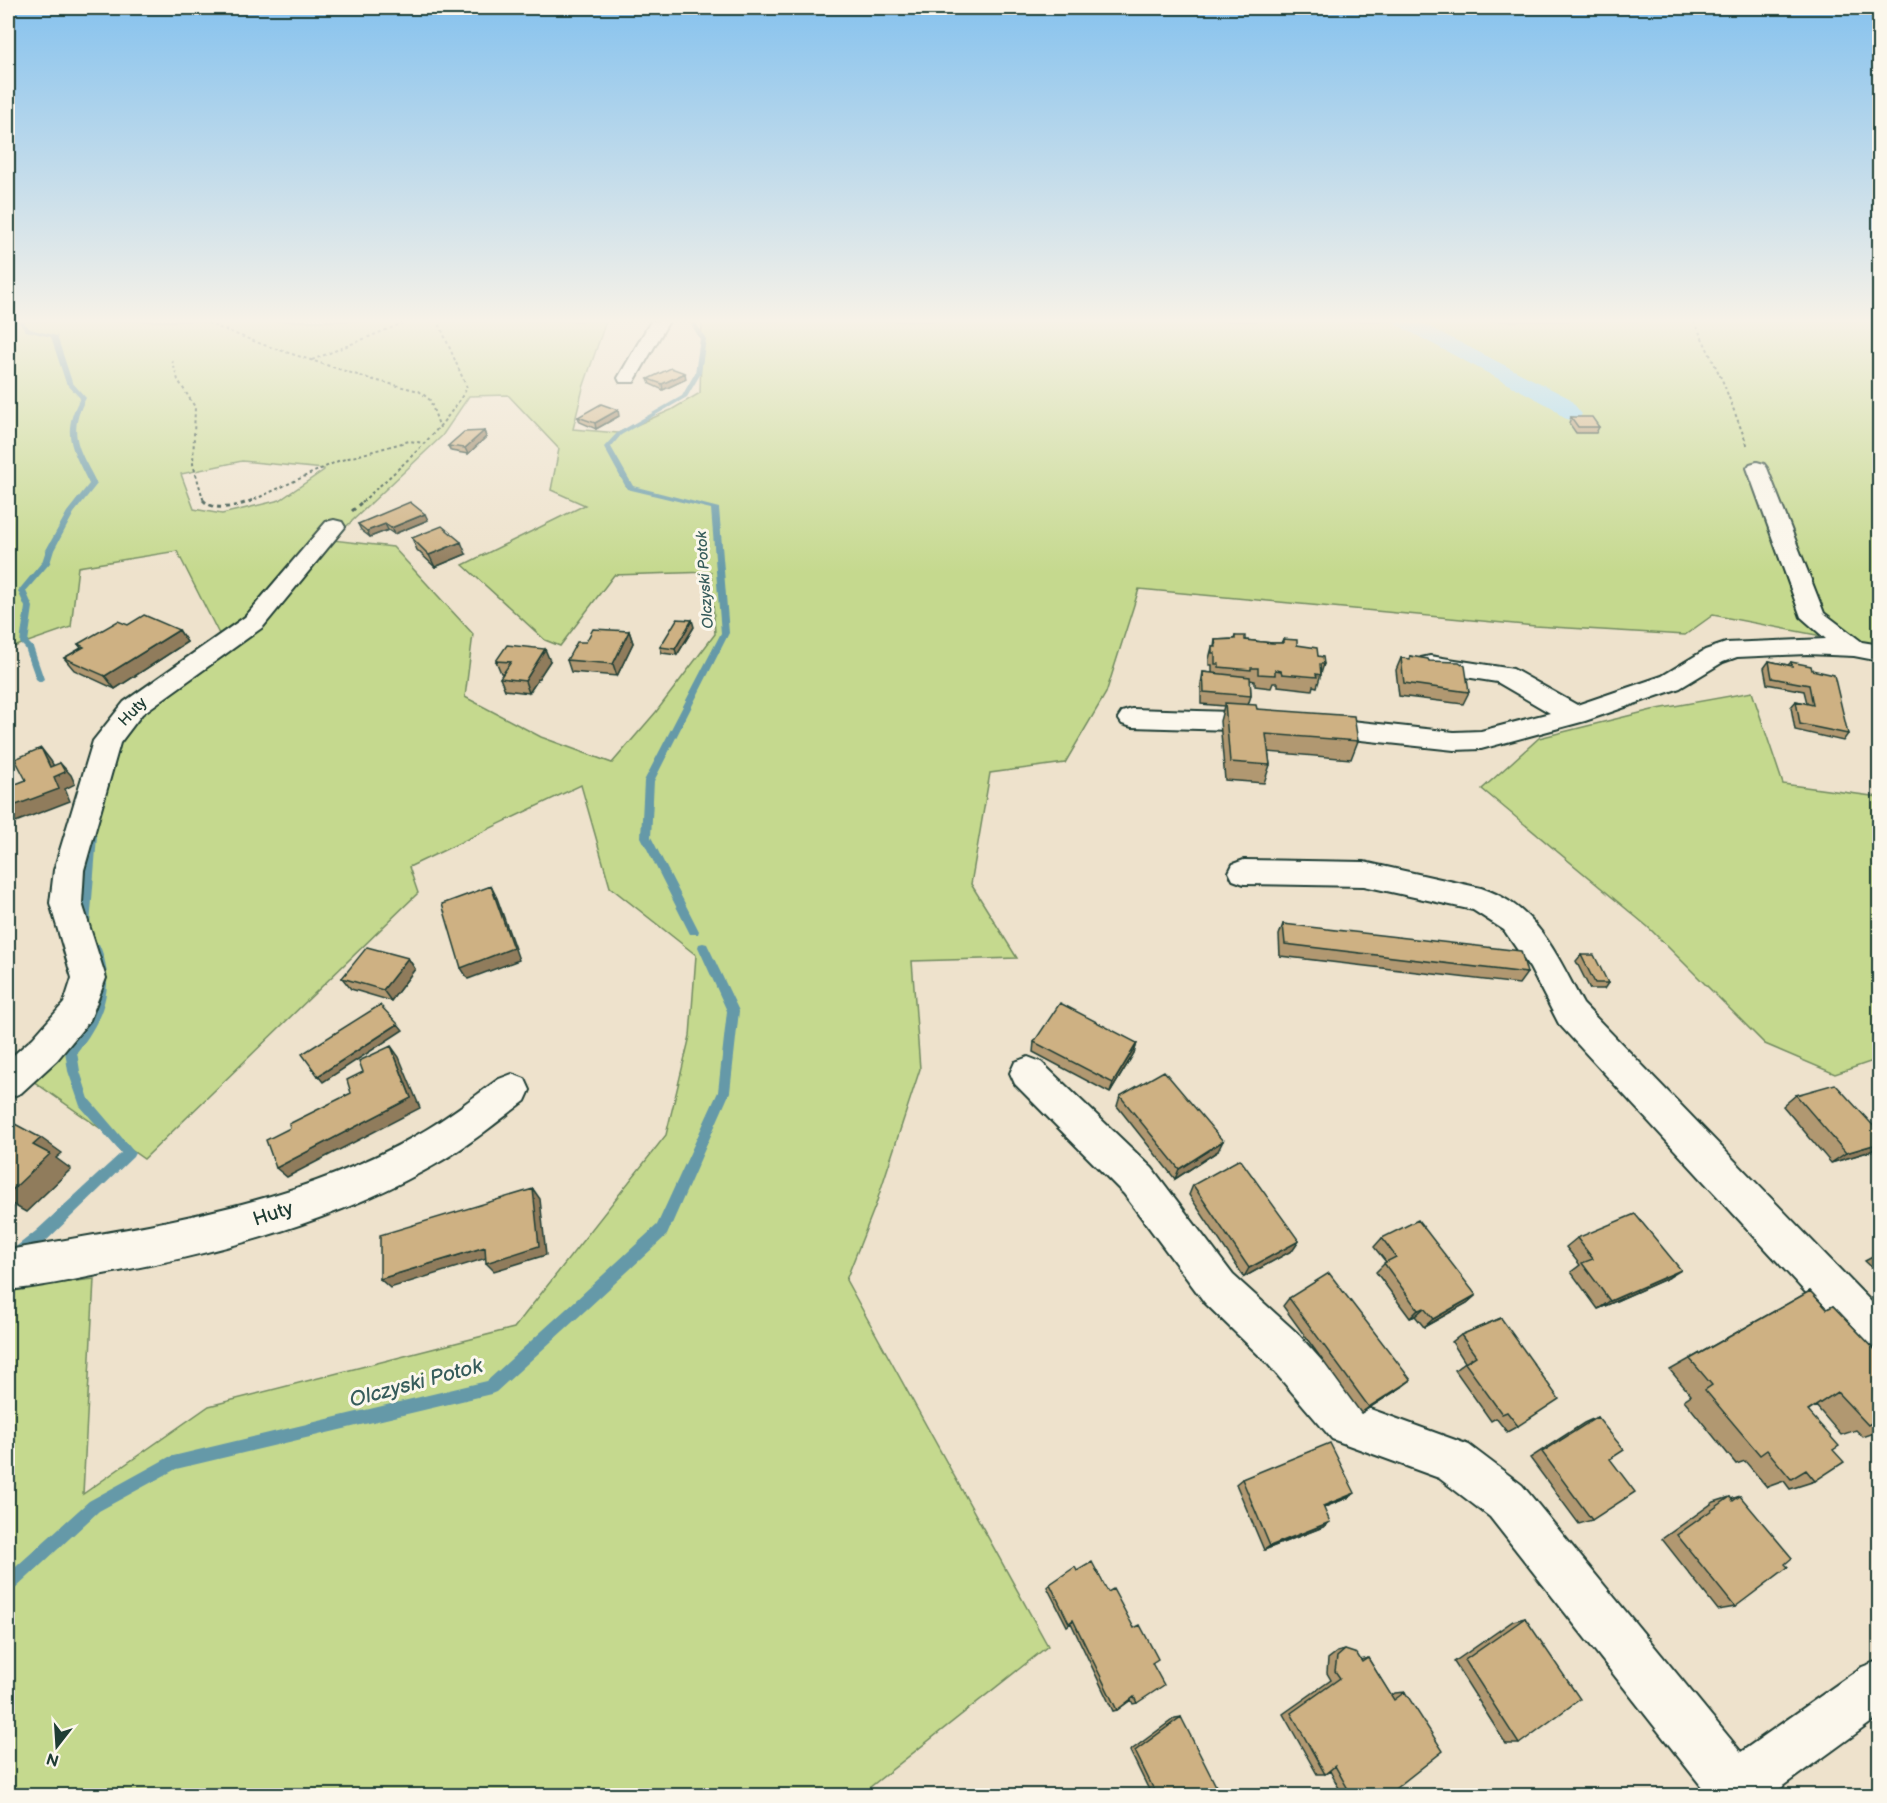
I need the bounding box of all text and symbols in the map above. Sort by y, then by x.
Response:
water label: Olczyski Potok [692,530,718,629]
street label: Huty [115,693,152,730]
street label: Huty [250,1196,296,1232]
water label: Olczyski Potok [347,1353,486,1413]
north arrow [27,1716,87,1776]
text: N [45,1748,62,1770]

